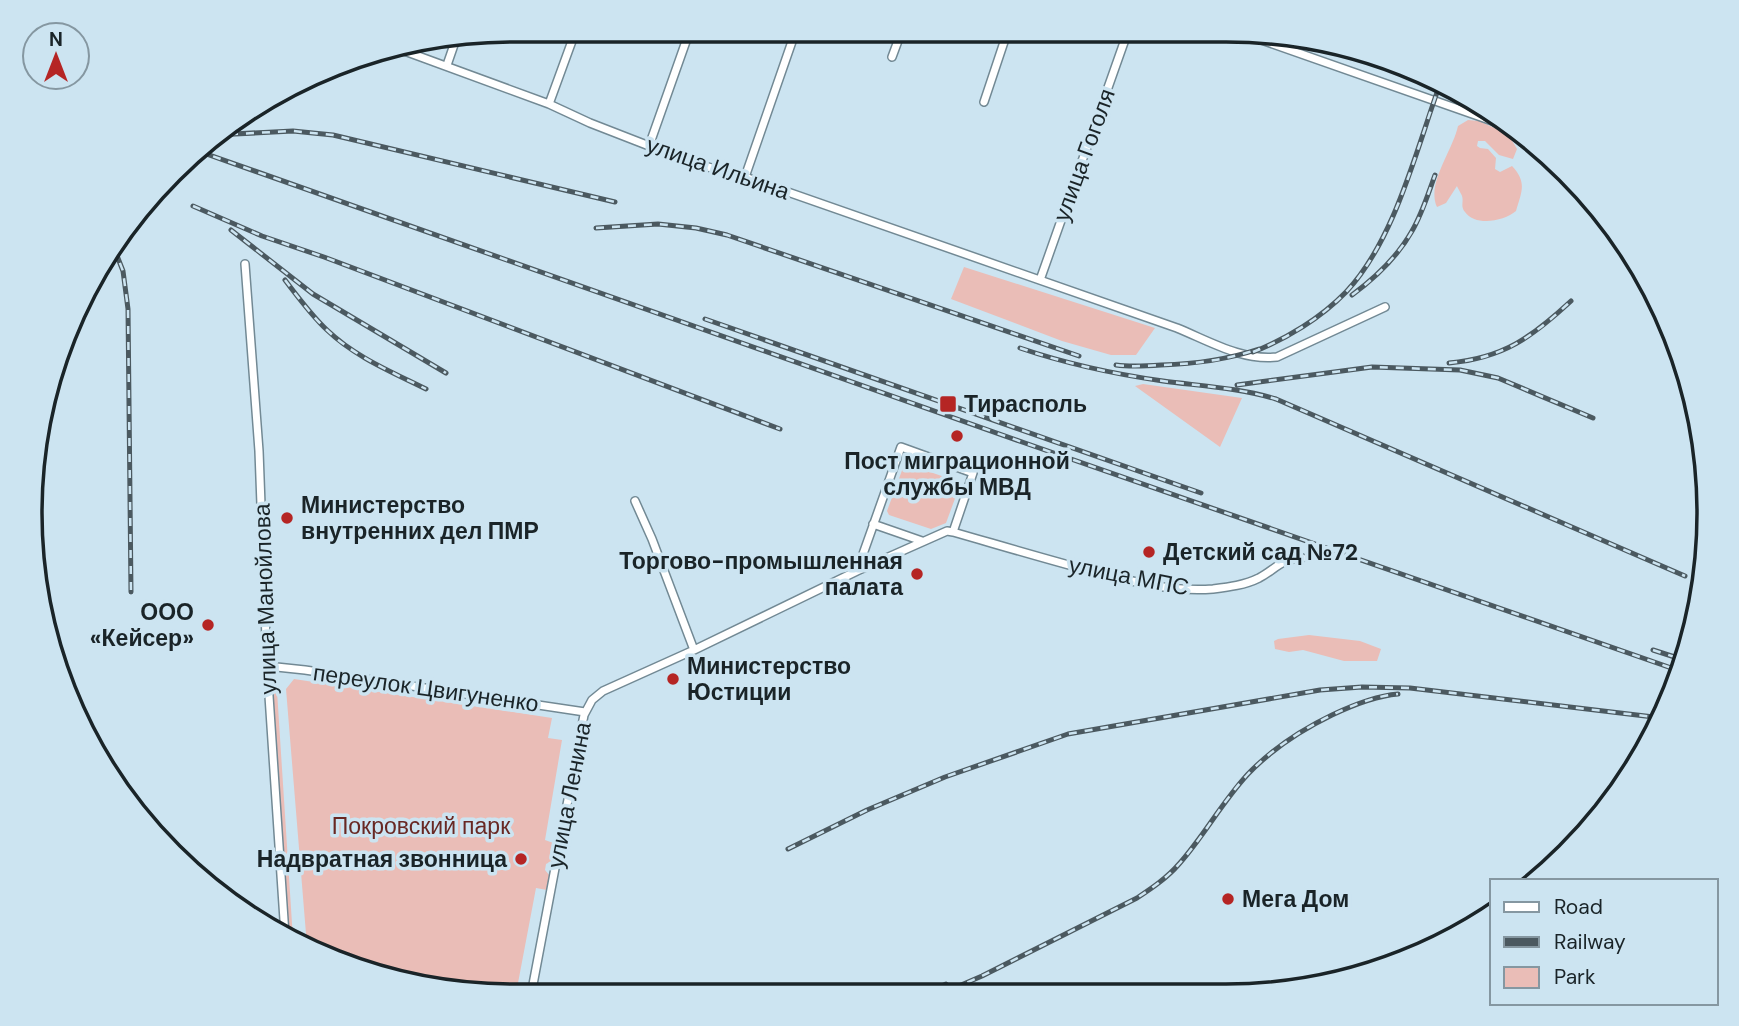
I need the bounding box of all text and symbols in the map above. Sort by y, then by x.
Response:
north arrow [21,21,91,91]
text: N [49,27,63,52]
street label: улица Гоголя [1046,85,1122,225]
street label: улица Ильина [642,129,794,207]
place label: Тирасполь [964,389,1087,419]
marker: Тирасполь [938,394,958,414]
marker: Пост миграционной службы МВД [949,428,965,444]
place label: Пост миграционной службы МВД [844,446,1070,502]
place label: Министерство внутренних дел ПМР [301,490,539,546]
street label: улица Манойлова [247,503,283,695]
marker: Министерство внутренних дел ПМР [279,510,295,526]
place label: Детский сад №72 [1163,537,1358,567]
marker: Детский сад №72 [1141,544,1157,560]
place label: Торгово-промышленная палата [619,546,903,602]
street label: улица МПС [1066,550,1192,602]
marker: Торгово-промышленная палата [909,566,925,582]
place label: ООО «Кейсер» [90,597,194,653]
marker: ООО «Кейсер» [200,617,216,633]
place label: Министерство Юстиции [687,651,851,707]
street label: переулок Цвигуненко [311,657,541,719]
marker: Министерство Юстиции [665,671,681,687]
street label: улица Ленина [540,719,598,871]
park label: Покровский парк [332,811,511,841]
place label: Надвратная звонница [257,844,507,874]
marker: Надвратная звонница [513,851,529,867]
legend [1490,879,1718,1005]
place label: Мега Дом [1242,884,1349,914]
marker: Мега Дом [1220,891,1236,907]
text: Road [1554,893,1603,921]
text: Railway [1554,928,1626,956]
text: Park [1554,963,1596,991]

